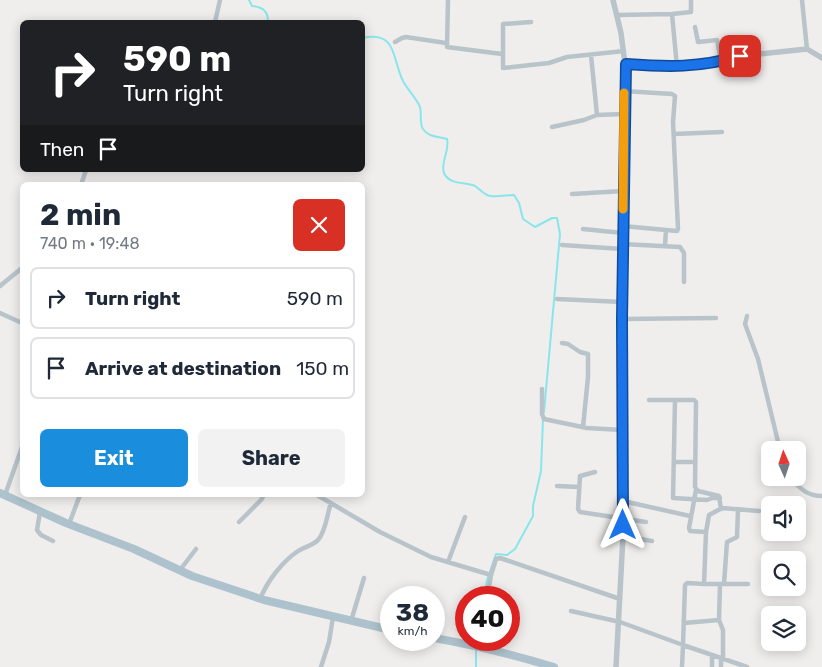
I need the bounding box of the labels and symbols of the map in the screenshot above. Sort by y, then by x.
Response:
pin [719,35,761,77]
north arrow [761,441,806,486]
position arrow [596,498,648,550]
speed limit sign: 40 [455,586,520,651]

